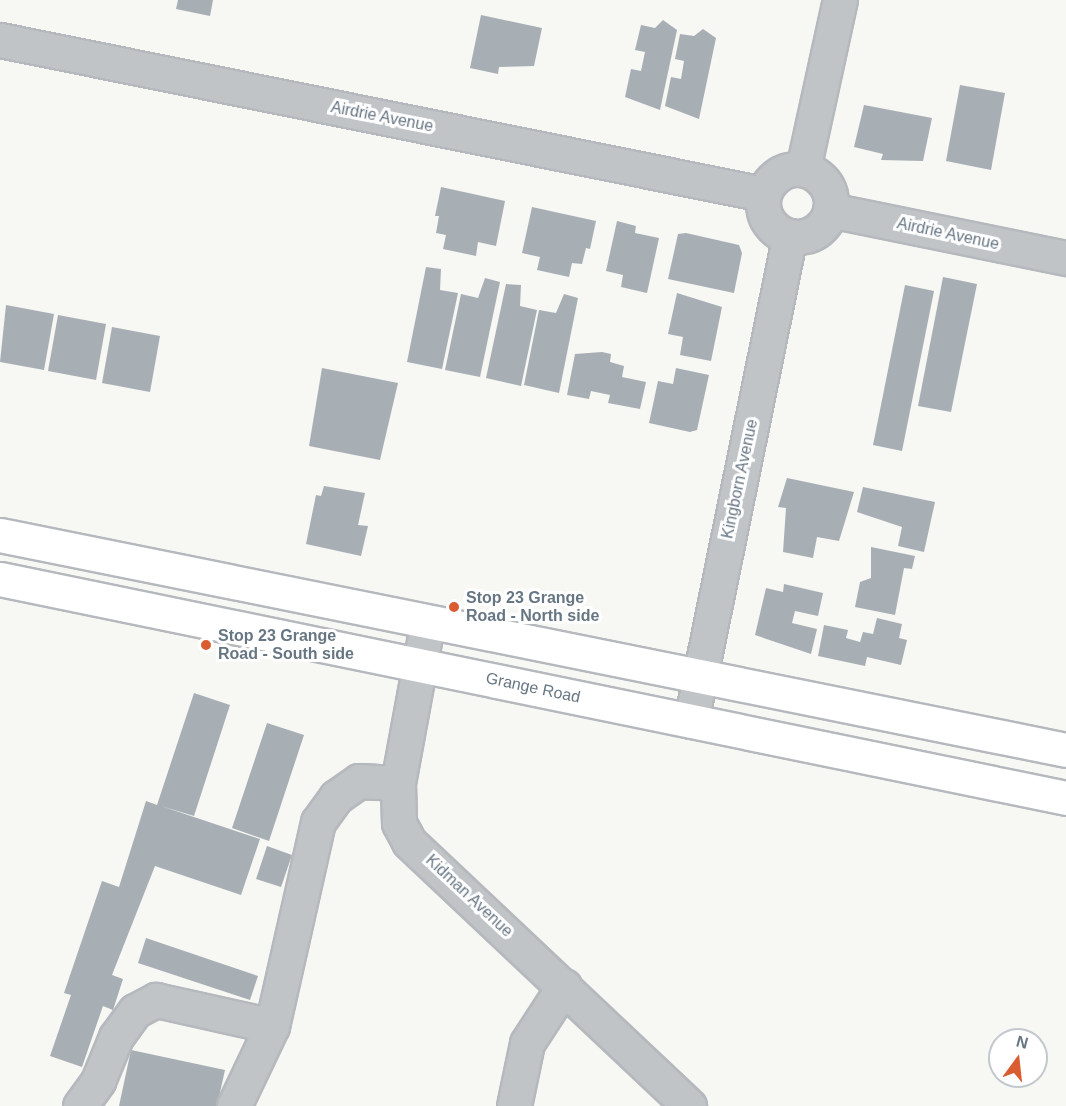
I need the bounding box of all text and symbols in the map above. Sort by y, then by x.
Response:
street label: Airdrie Avenue [329,98,435,136]
street label: Airdrie Avenue [895,214,1001,254]
street label: Kingborn Avenue [718,417,762,541]
place label: Stop 23 Grange Road - North side [466,588,599,626]
marker: Stop 23 Grange Road - North side [447,600,461,614]
place label: Stop 23 Grange Road - South side [218,626,354,664]
marker: Stop 23 Grange Road - South side [199,638,213,652]
street label: Grange Road [484,669,582,707]
street label: Kidman Avenue [421,851,517,941]
north arrow [988,1028,1048,1088]
text: N [1014,1032,1030,1052]

